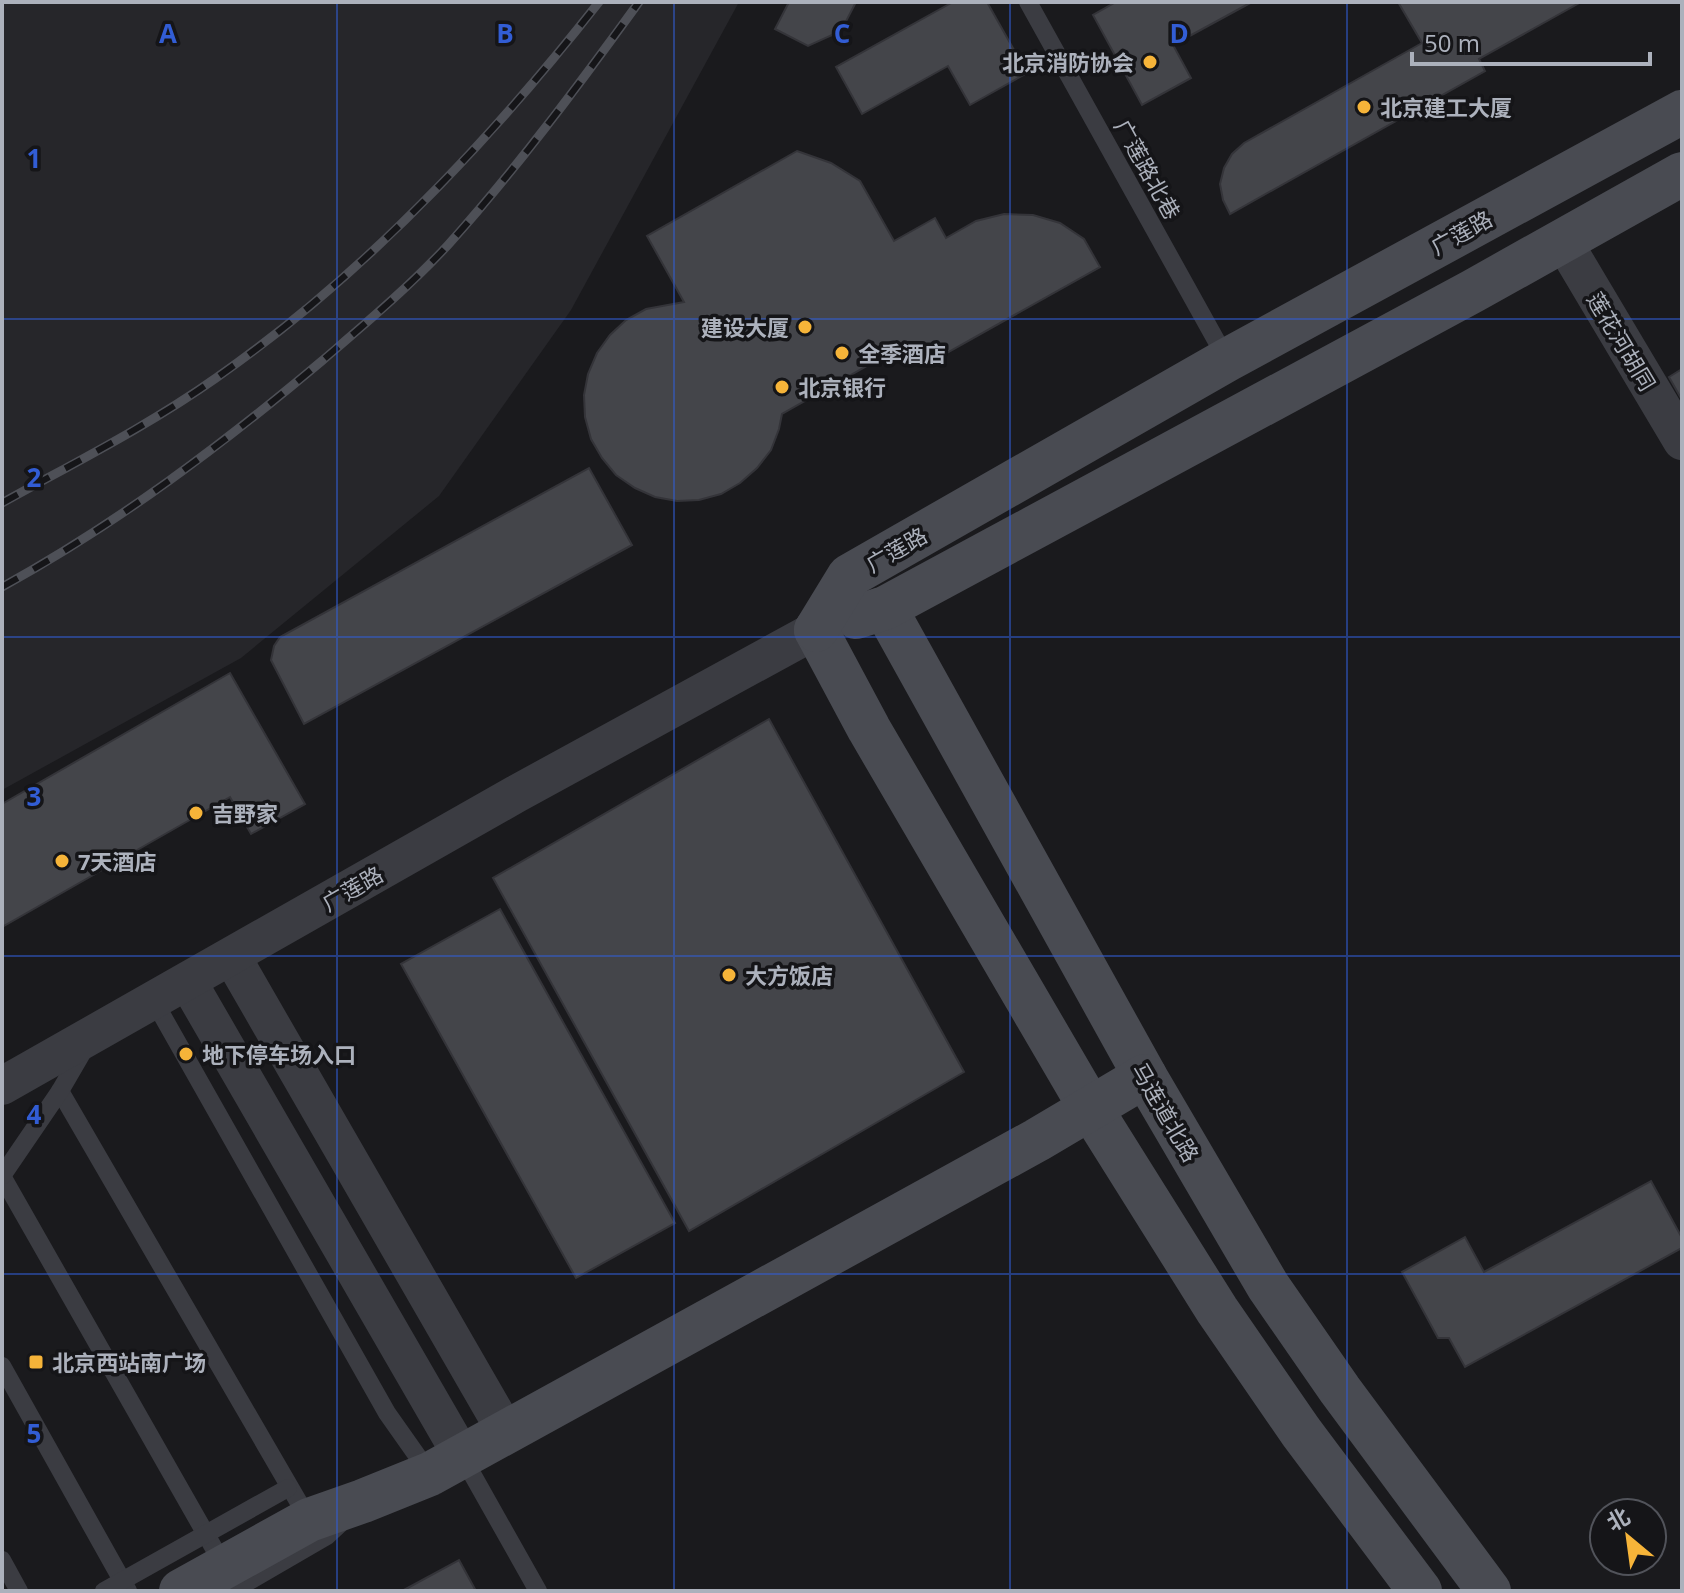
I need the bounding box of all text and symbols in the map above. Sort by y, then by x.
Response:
text: A [159,15,177,51]
text: B [496,15,514,51]
text: C [834,15,850,51]
text: D [1169,15,1189,51]
scale bar [1412,16,1650,66]
text: 50 m [1424,26,1480,59]
place label: 北京消防协会 [1002,47,1134,77]
marker: 北京消防协会 [1141,53,1159,71]
place label: 北京建工大厦 [1380,92,1512,122]
marker: 北京建工大厦 [1355,98,1373,116]
street label: 广莲路北巷 [1108,114,1188,224]
text: 1 [27,140,41,176]
street label: 广莲路 [1425,203,1497,261]
street label: 莲花河胡同 [1581,286,1663,396]
place label: 建设大厦 [701,312,789,342]
marker: 建设大厦 [796,318,814,336]
place label: 全季酒店 [858,338,946,368]
marker: 全季酒店 [833,344,851,362]
place label: 北京银行 [798,372,886,402]
marker: 北京银行 [773,378,791,396]
text: 2 [27,459,42,495]
street label: 广莲路 [860,520,932,578]
text: 3 [27,778,41,814]
place label: 吉野家 [212,798,278,828]
marker: 吉野家 [187,804,205,822]
place label: 7天酒店 [78,846,157,876]
marker: 7天酒店 [53,852,71,870]
street label: 广莲路 [316,859,388,917]
place label: 大方饭店 [745,960,833,990]
marker: 大方饭店 [720,966,738,984]
place label: 地下停车场入口 [202,1039,356,1069]
marker: 地下停车场入口 [177,1045,195,1063]
street label: 马连道北路 [1126,1057,1206,1167]
text: 4 [27,1096,42,1132]
place label: 北京西站南广场 [52,1347,206,1377]
marker: 北京西站南广场 [27,1353,45,1371]
text: 5 [27,1415,41,1451]
north arrow [1588,1497,1668,1577]
text: 北 [1601,1500,1635,1537]

